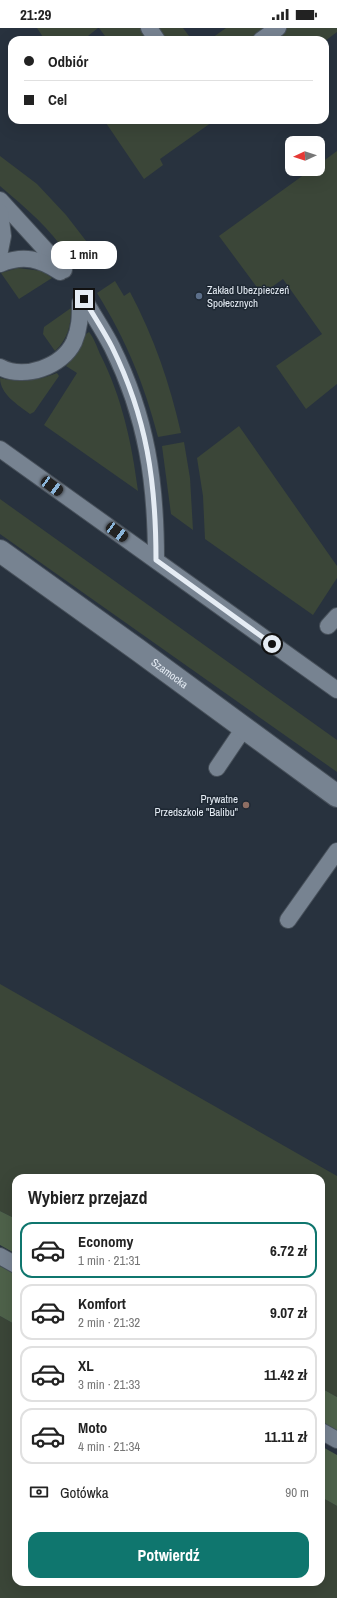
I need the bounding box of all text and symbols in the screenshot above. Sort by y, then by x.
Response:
text: 21:29 [20,4,51,25]
text: Odbiór [48,51,88,72]
text: Cel [48,89,67,110]
north arrow [285,136,325,176]
map controls [285,136,325,176]
callout: 1 min [51,241,117,269]
text: 1 min [70,246,98,263]
place label: Zakład Ubezpieczeń Społecznych [207,283,289,310]
route end [75,290,93,308]
marker: Zakład Ubezpieczeń Społecznych [194,291,204,301]
car [39,474,65,498]
car [104,520,130,544]
route start [263,635,281,653]
street label: Szamocka [148,655,191,691]
place label: Prywatne Przedszkole "Balibu" [154,792,238,819]
marker: Prywatne Przedszkole "Balibu" [241,800,251,810]
text: Wybierz przejazd [28,1185,148,1210]
text: Economy [78,1231,133,1252]
icon: car [30,1232,66,1268]
text: 6.72 zł [270,1240,307,1261]
text: 1 min · 21:31 [78,1252,140,1269]
text: Komfort [78,1293,126,1314]
icon: car [30,1294,66,1330]
text: 9.07 zł [270,1302,307,1323]
text: 2 min · 21:32 [78,1314,140,1331]
text: XL [78,1355,94,1376]
icon: car [30,1356,66,1392]
text: 11.42 zł [264,1364,307,1385]
text: 3 min · 21:33 [78,1376,140,1393]
text: Moto [78,1417,107,1438]
icon: car [30,1418,66,1454]
text: 11.11 zł [265,1426,307,1447]
text: 4 min · 21:34 [78,1438,140,1455]
icon: cash [28,1481,50,1503]
text: Gotówka [60,1482,109,1503]
text: 90 m [285,1484,309,1501]
button: Potwierdź [28,1532,309,1578]

